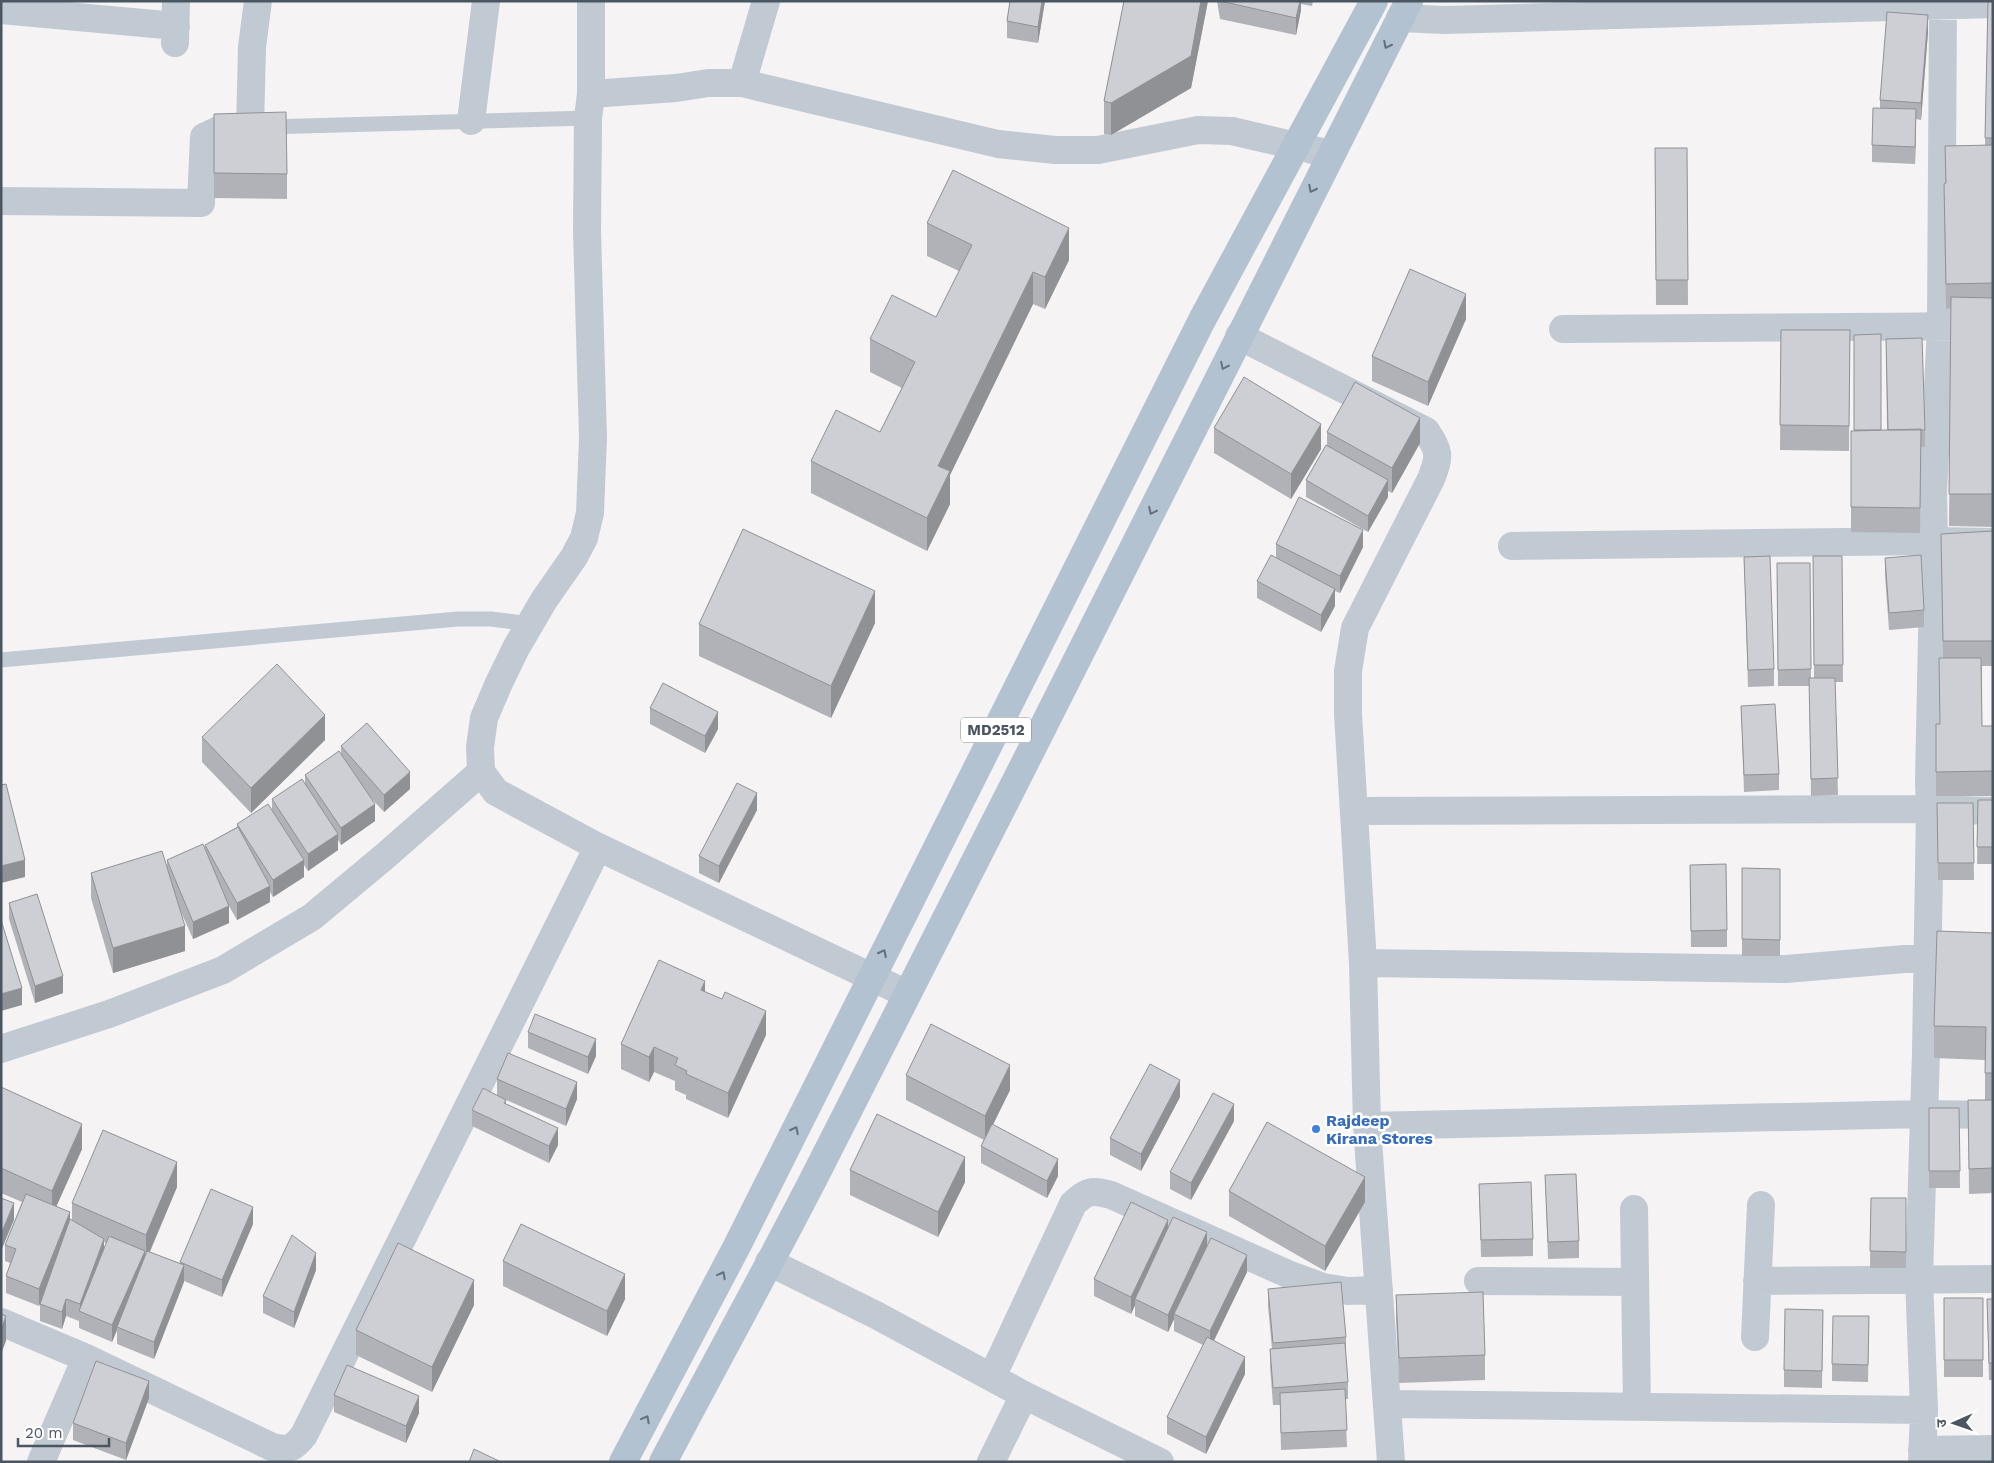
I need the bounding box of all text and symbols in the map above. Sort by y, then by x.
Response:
one-way arrow [1383,39,1393,48]
one-way arrow [1308,184,1318,193]
one-way arrow [1220,361,1230,370]
one-way arrow [1147,506,1158,515]
road number: MD2512 [961,718,1031,742]
one-way arrow [877,949,887,958]
place label: Rajdeep Kirana Stores [1326,1111,1433,1148]
marker: Rajdeep Kirana Stores [1310,1123,1322,1135]
one-way arrow [789,1126,799,1135]
one-way arrow [716,1271,726,1280]
north arrow [1929,1398,1979,1448]
one-way arrow [640,1415,650,1424]
scale bar [18,1416,109,1448]
text: उ [1933,1418,1949,1428]
text: 20 m [25,1424,63,1442]

